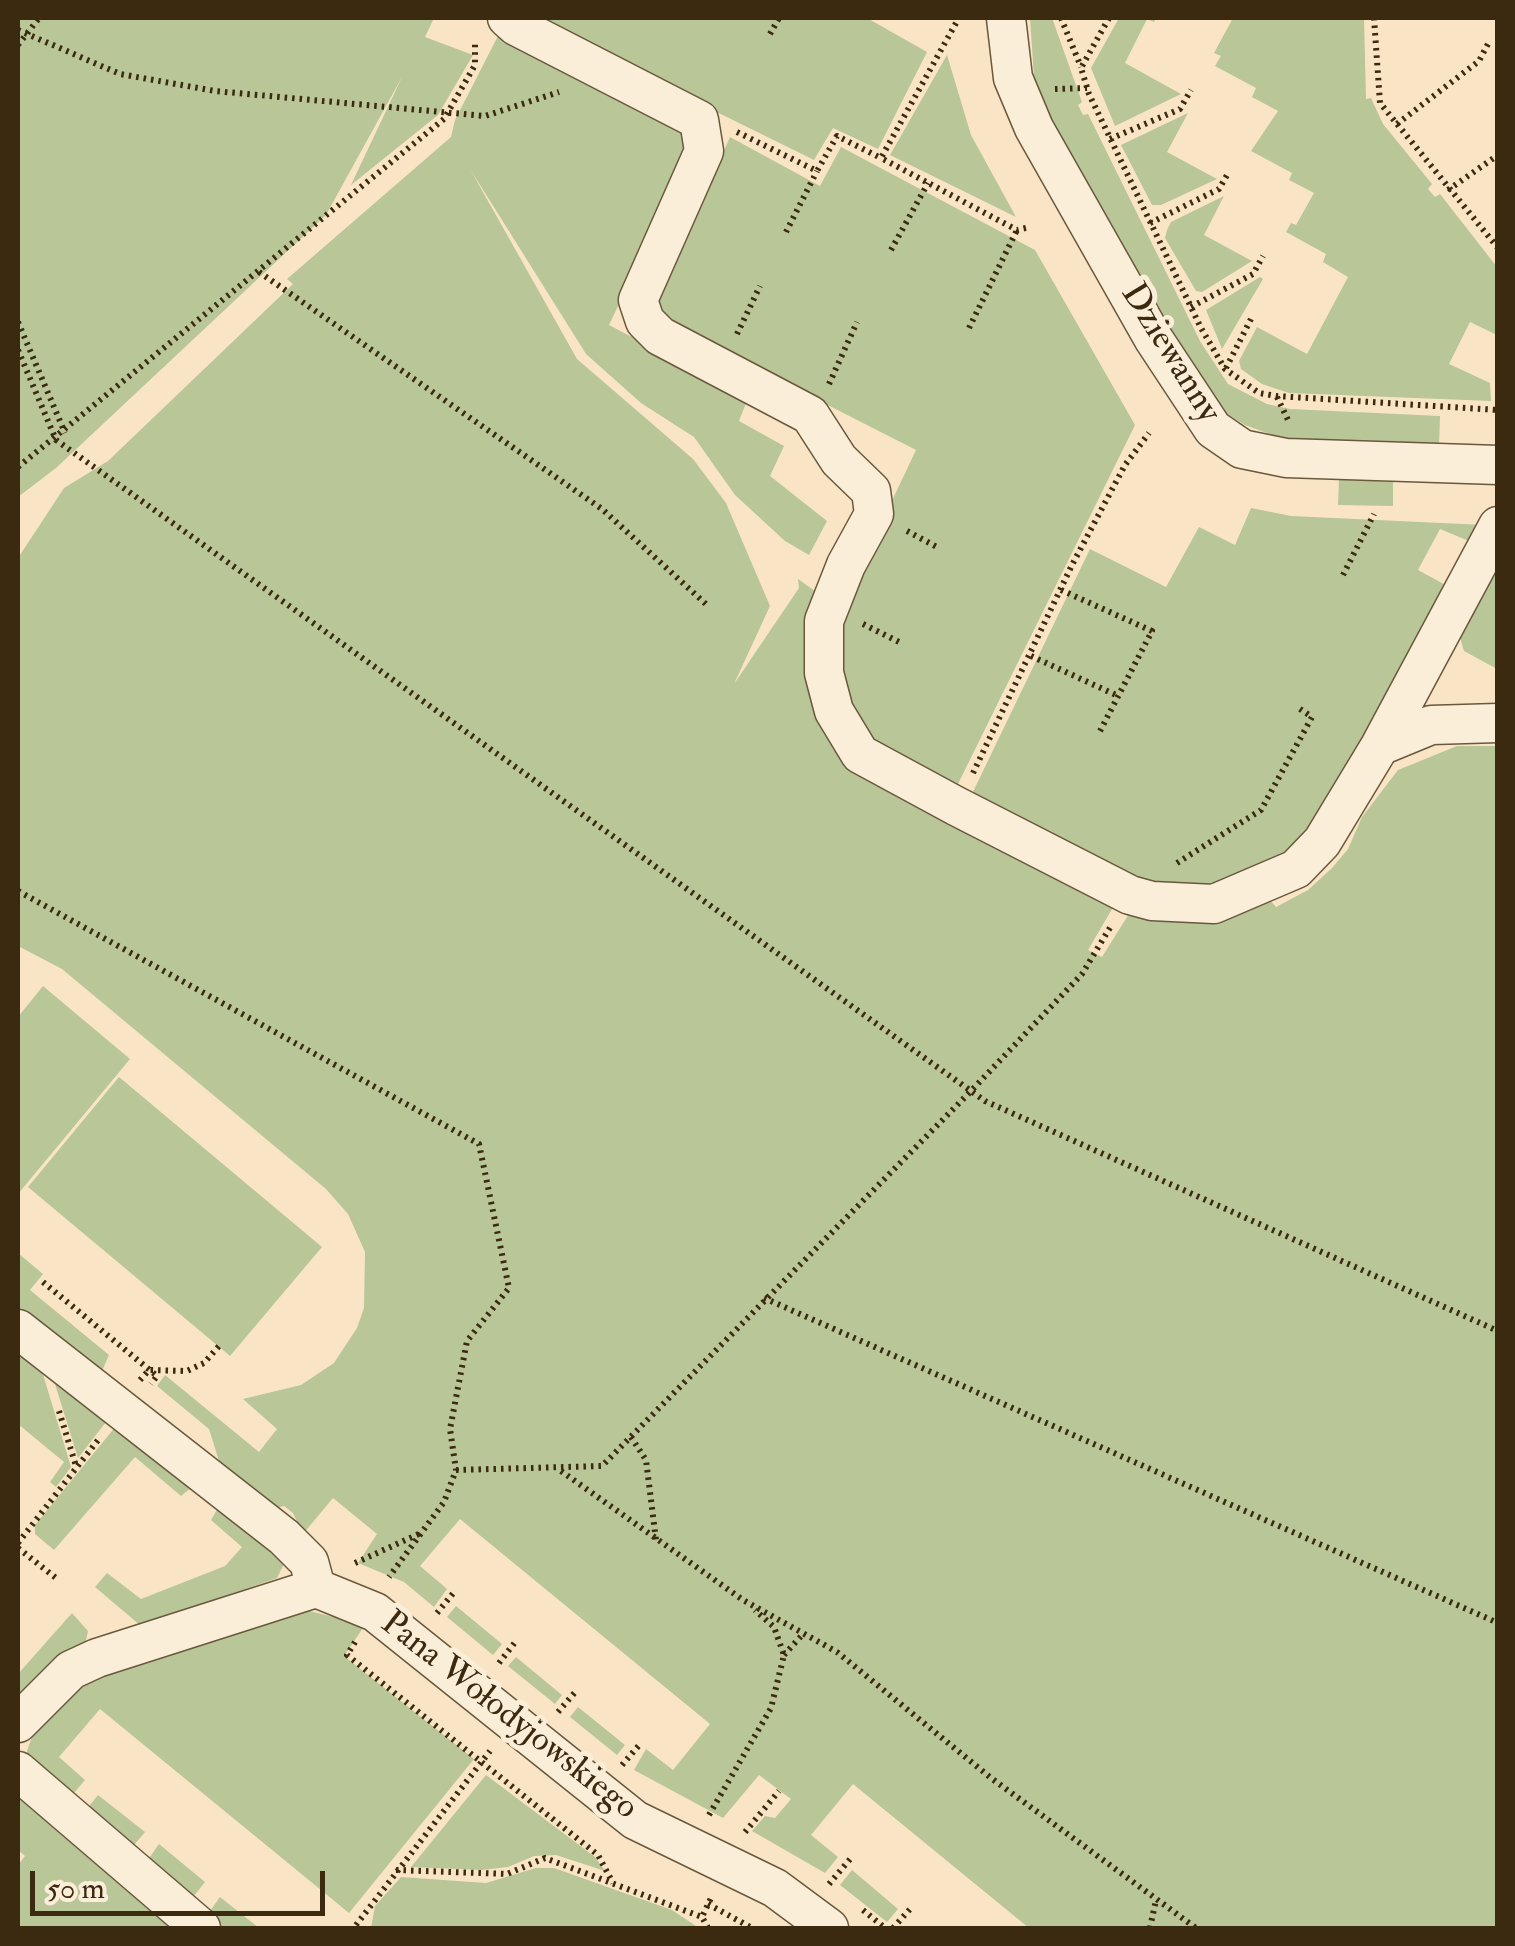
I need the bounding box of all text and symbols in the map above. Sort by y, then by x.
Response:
street label: Dziewanny [1110,277,1228,431]
street label: Pana Wołodyjowskiego [371,1604,645,1830]
scale bar [35,1851,330,1913]
text: 50 m [47,1870,105,1907]

